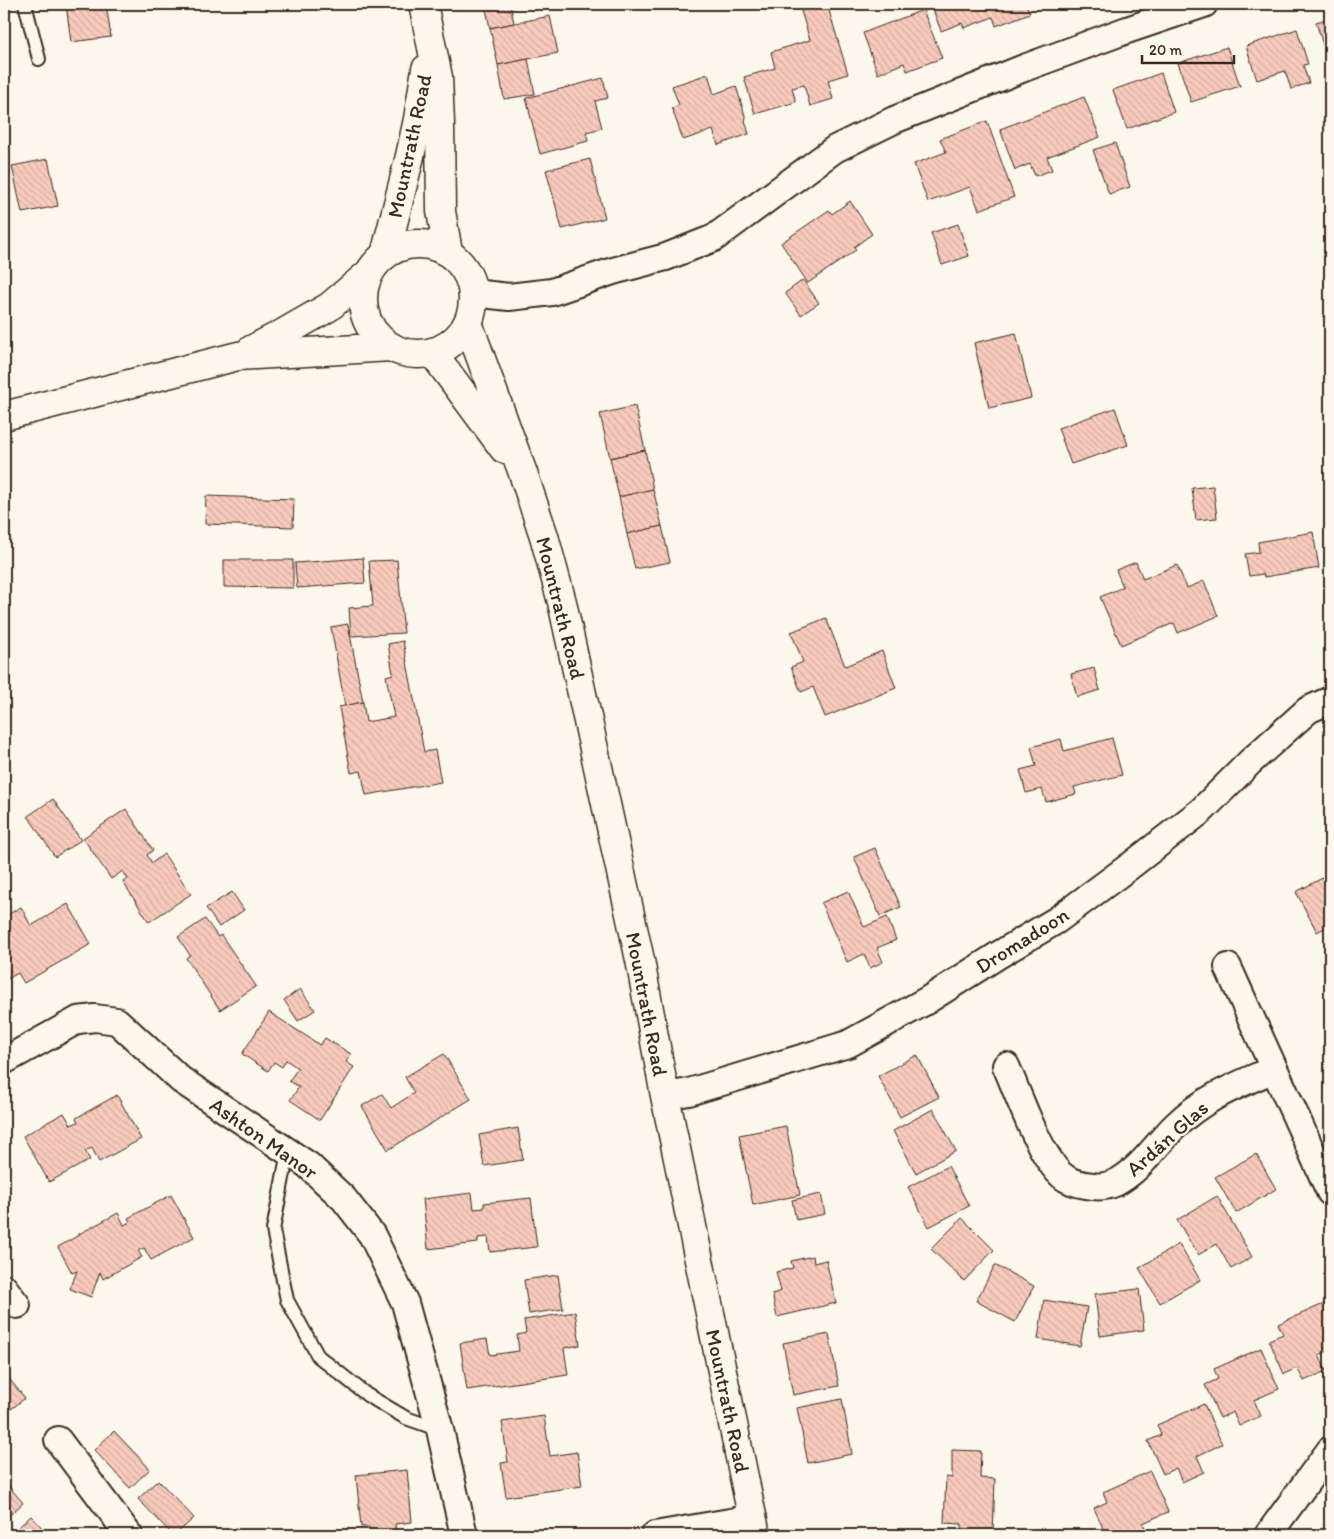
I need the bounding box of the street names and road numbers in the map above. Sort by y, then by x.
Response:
street label: Mountrath Road [382,71,437,220]
street label: Mountrath Road [531,534,591,682]
street label: Dromadoon [971,902,1073,978]
street label: Mountrath Road [621,930,673,1079]
street label: Ashton Manor [205,1092,323,1185]
street label: Ardán Glas [1121,1095,1213,1181]
street label: Mountrath Road [701,1327,756,1476]

